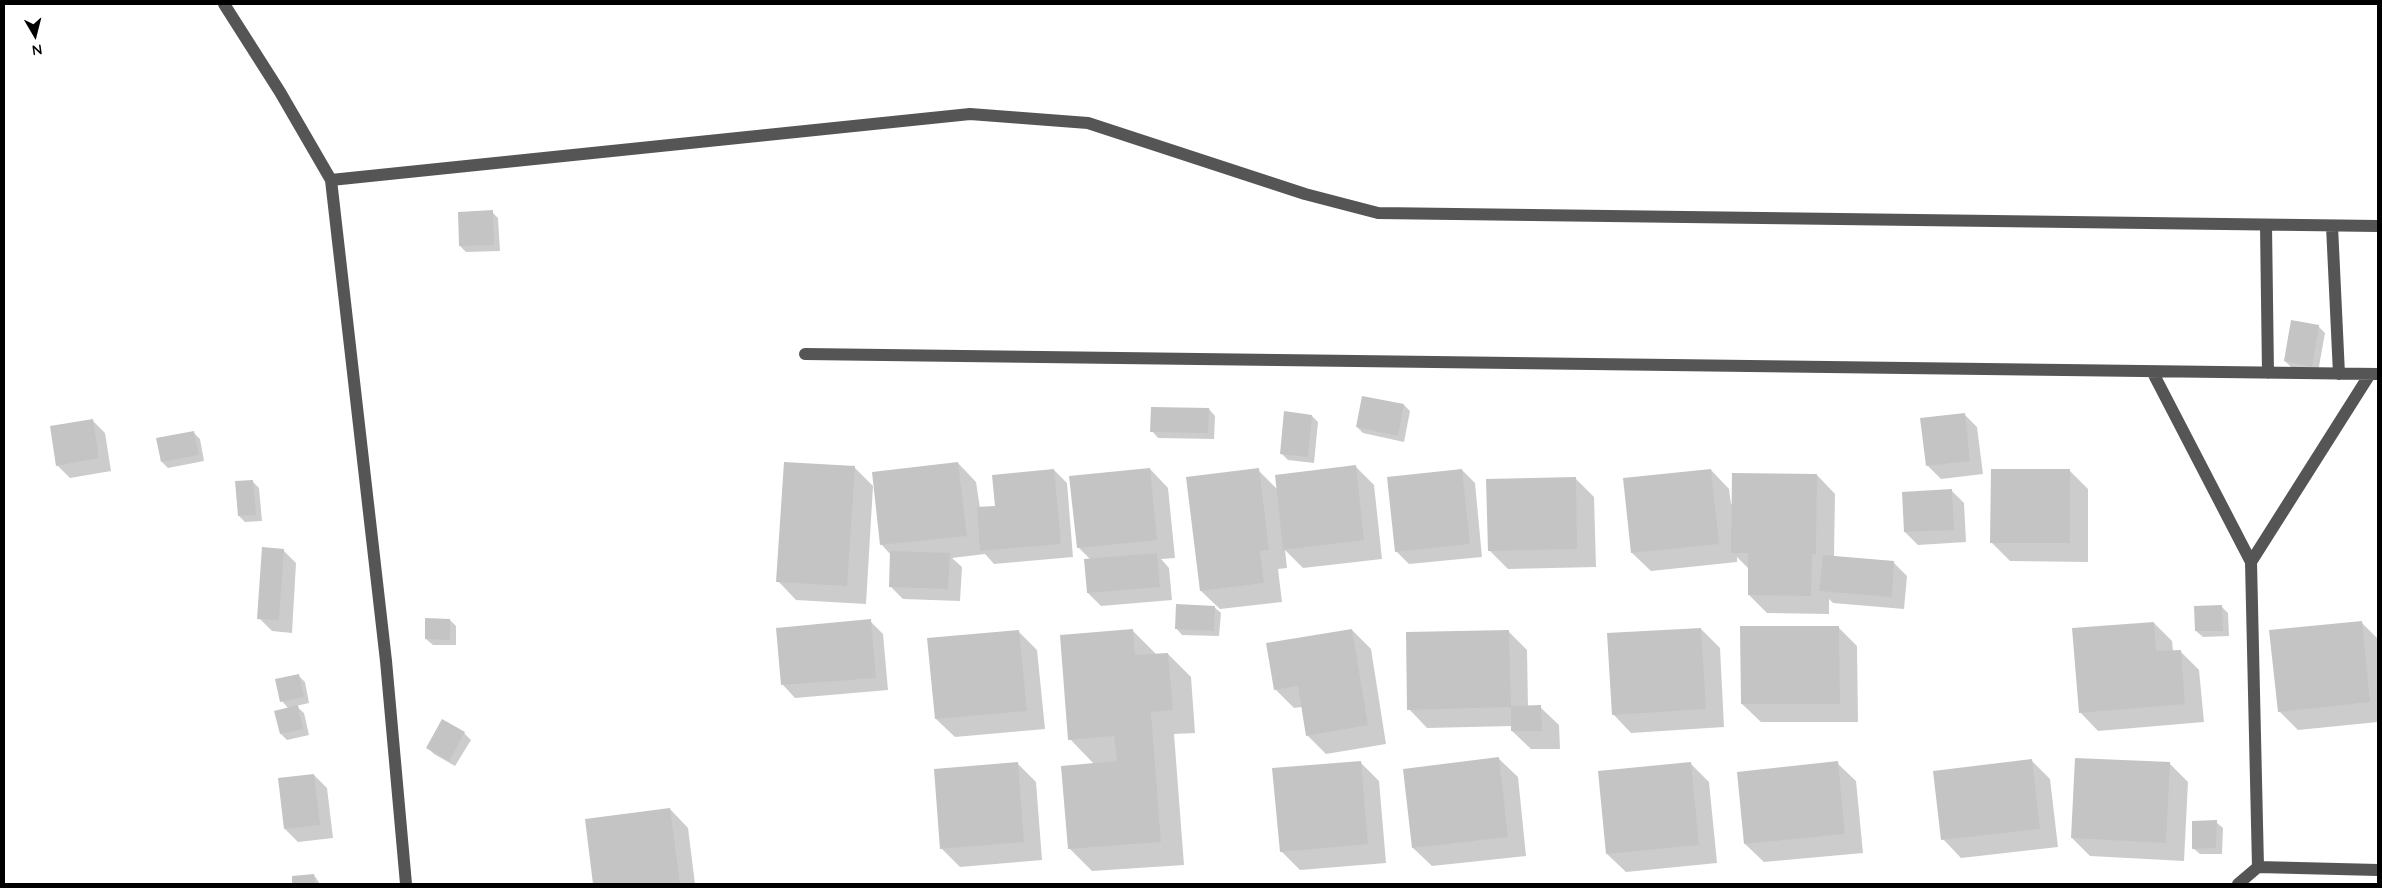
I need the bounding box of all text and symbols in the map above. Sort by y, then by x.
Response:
north arrow [10,10,60,60]
text: N [31,40,43,59]

